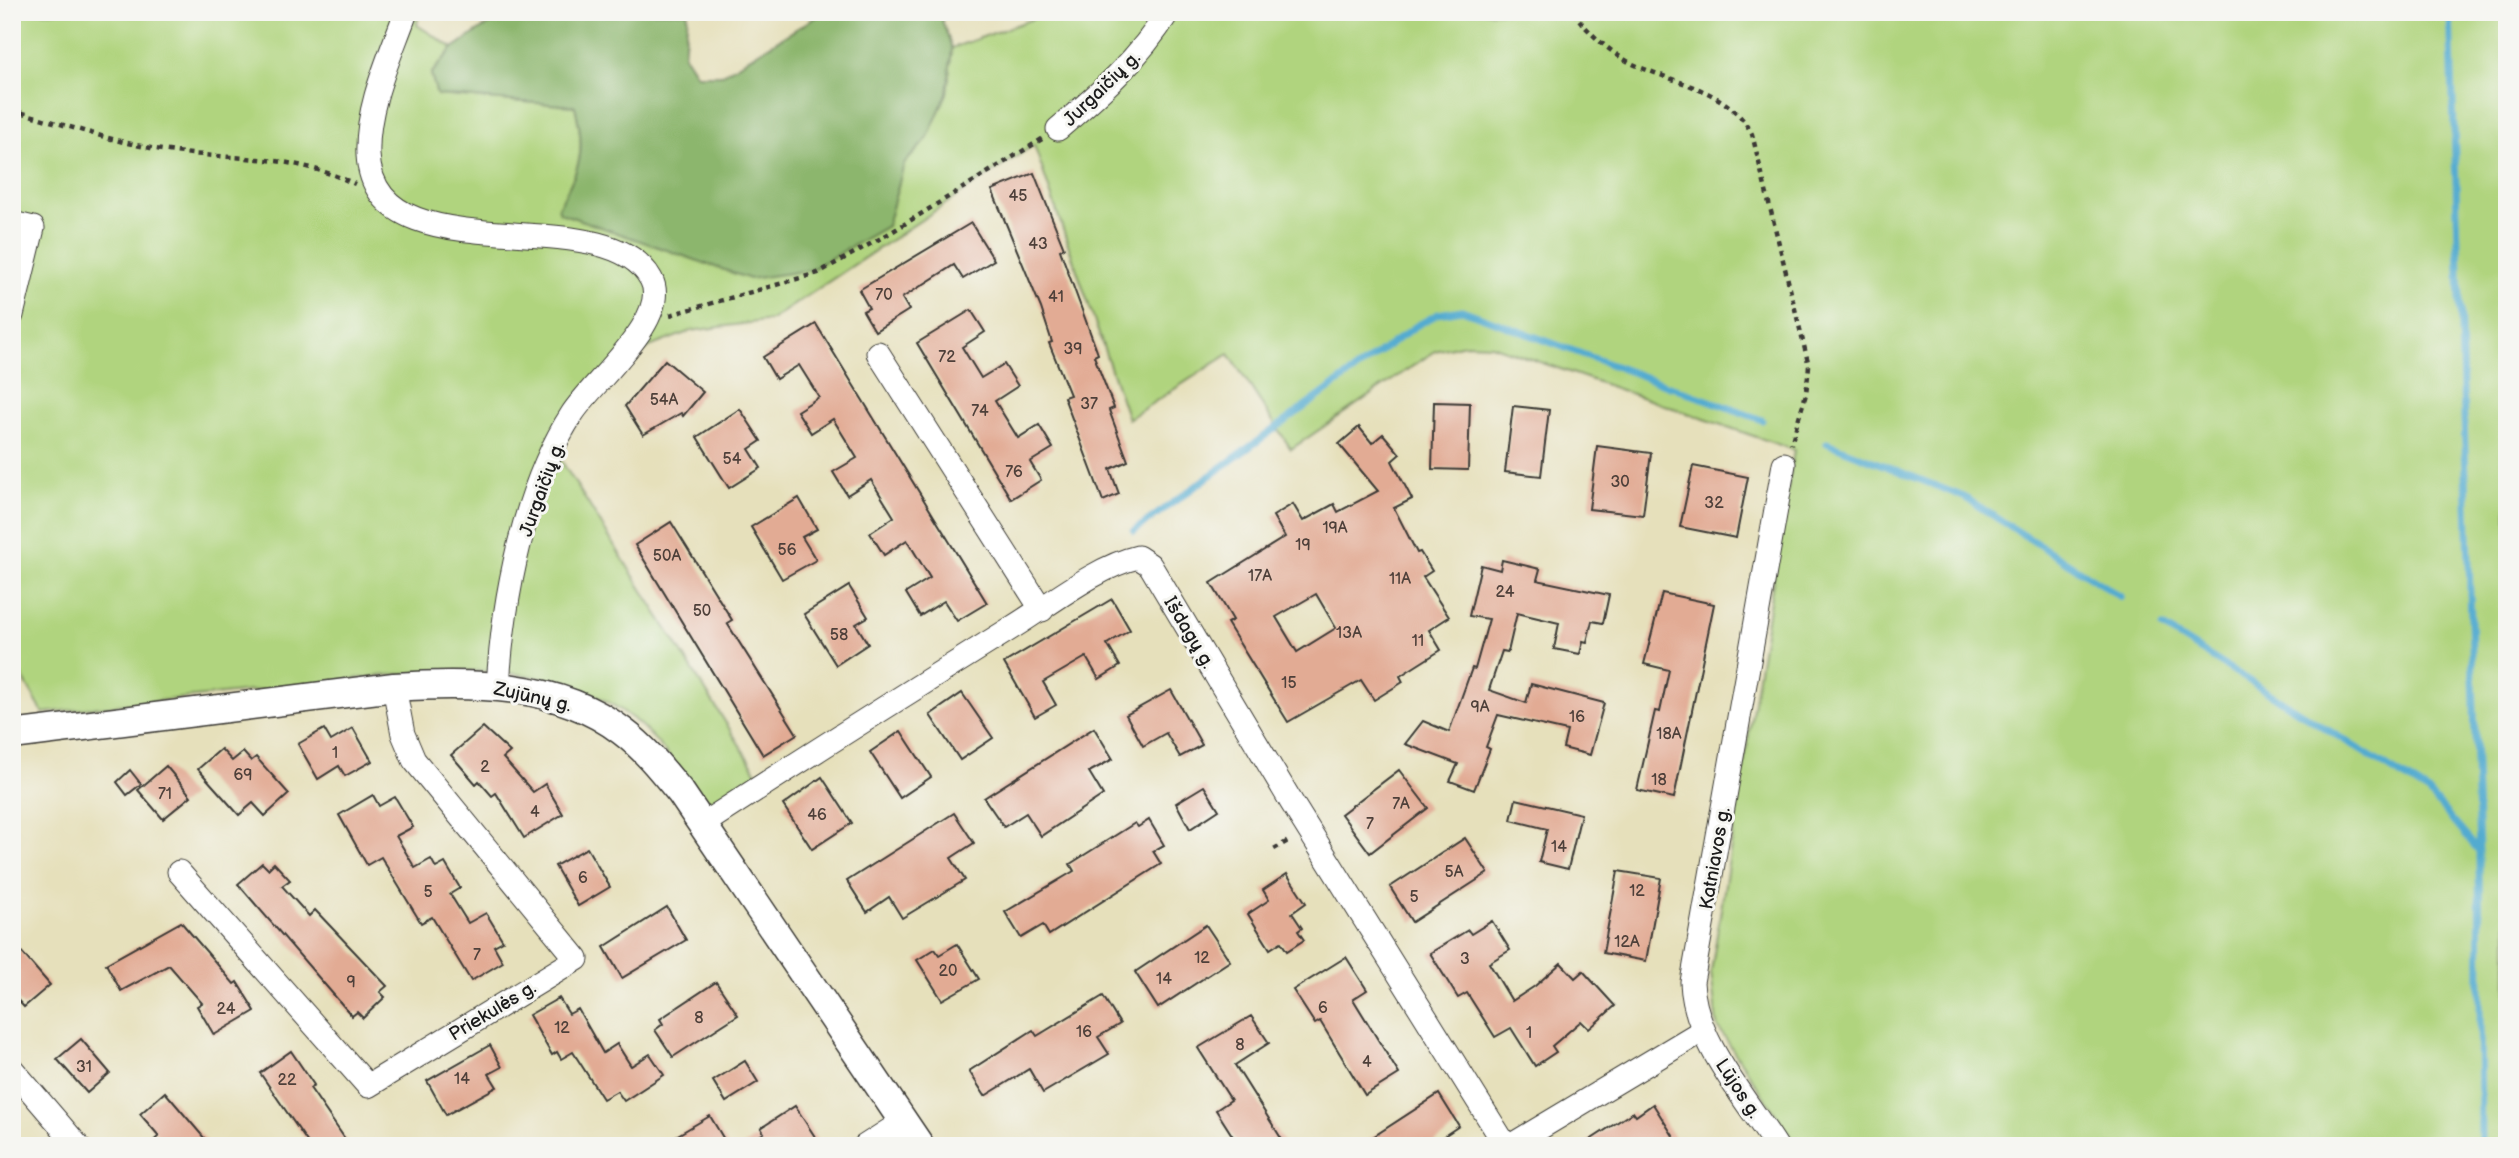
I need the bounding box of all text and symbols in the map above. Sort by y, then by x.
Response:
street label: Jurgaičių g. [1059,47,1146,132]
house number: 45 [1009,187,1027,206]
house number: 43 [1028,235,1048,254]
house number: 70 [875,286,893,305]
house number: 41 [1048,288,1064,307]
house number: 39 [1063,340,1083,359]
house number: 72 [938,348,956,367]
house number: 54A [650,391,679,410]
house number: 37 [1080,395,1098,414]
house number: 74 [971,402,989,421]
street label: Jurgaičių g. [515,439,570,540]
house number: 54 [723,450,742,469]
house number: 76 [1005,463,1023,482]
house number: 30 [1610,473,1630,492]
house number: 32 [1704,494,1724,513]
house number: 19A [1322,519,1348,538]
house number: 19 [1295,536,1311,555]
house number: 56 [778,541,797,560]
house number: 50A [653,547,681,566]
house number: 17A [1248,567,1272,586]
house number: 11A [1389,570,1411,589]
house number: 24 [1496,583,1515,602]
street label: Išdagų g. [1158,593,1219,673]
house number: 50 [693,602,711,621]
house number: 13A [1336,624,1362,643]
house number: 58 [830,626,848,645]
house number: 11 [1412,632,1424,651]
house number: 15 [1281,674,1297,693]
street label: Zujūnų g. [491,677,574,718]
house number: 9A [1470,698,1490,717]
house number: 16 [1569,708,1585,727]
house number: 18A [1656,725,1682,744]
house number: 1 [332,744,338,763]
house number: 2 [480,758,490,777]
house number: 69 [233,766,253,785]
house number: 18 [1651,771,1667,790]
house number: 71 [158,785,172,804]
house number: 7A [1392,795,1410,814]
house number: 4 [530,803,540,822]
street label: Katniavos g. [1695,805,1736,911]
house number: 46 [807,806,827,825]
house number: 7 [1366,815,1374,834]
house number: 14 [1551,838,1567,857]
house number: 5A [1445,863,1464,882]
house number: 6 [578,869,588,888]
house number: 12 [1629,882,1645,901]
house number: 5 [423,883,433,902]
house number: 5 [1409,888,1419,907]
house number: 12A [1614,933,1640,952]
house number: 7 [473,946,481,965]
house number: 12 [1194,949,1210,968]
house number: 3 [1460,950,1470,969]
house number: 20 [939,962,957,981]
house number: 14 [1156,970,1172,989]
house number: 9 [346,973,356,992]
street label: Priekulės g. [445,976,541,1046]
house number: 6 [1318,999,1328,1018]
house number: 24 [217,1000,236,1019]
house number: 8 [694,1009,704,1028]
house number: 12 [554,1019,570,1038]
house number: 16 [1076,1023,1092,1042]
house number: 1 [1526,1024,1532,1043]
house number: 8 [1235,1036,1245,1055]
house number: 4 [1362,1053,1372,1072]
street label: Lūjos g. [1710,1055,1765,1123]
house number: 31 [76,1058,92,1077]
house number: 14 [454,1070,470,1089]
house number: 22 [278,1071,297,1090]

